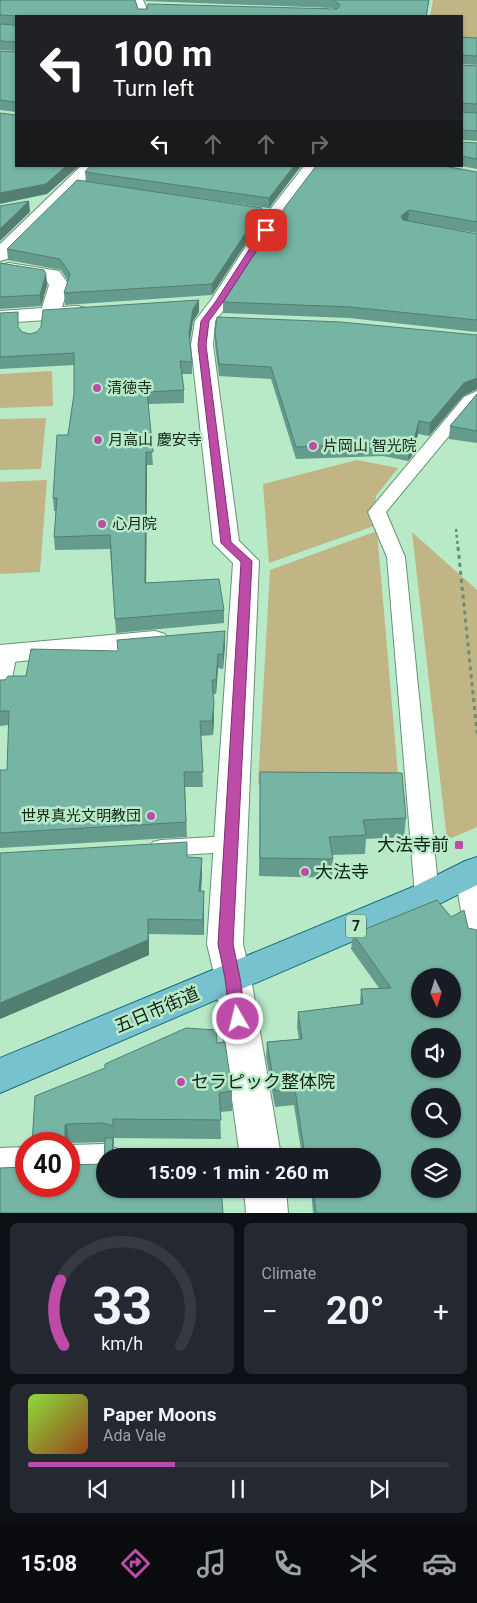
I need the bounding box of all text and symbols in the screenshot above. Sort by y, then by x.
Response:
text: 100 m [113,34,212,75]
icon: left [30,35,95,100]
text: Turn left [113,76,194,101]
icon: left [146,130,174,158]
icon: ahead [199,130,227,158]
icon: ahead [252,130,280,158]
icon: right [305,130,333,158]
pin [245,209,287,251]
icon: arrive [252,216,280,244]
place label: 清徳寺 [107,379,152,397]
marker: 清徳寺 [91,382,103,394]
place label: 月高山 慶安寺 [108,431,202,449]
marker: 月高山 慶安寺 [92,434,104,446]
place label: 片岡山 智光院 [323,437,417,455]
marker: 片岡山 智光院 [307,440,319,452]
place label: 心月院 [112,515,157,533]
marker: 心月院 [96,518,108,530]
place label: 世界真光文明教団 [21,807,141,825]
marker: 世界真光文明教団 [145,810,157,822]
place label: 大法寺前 [377,834,449,855]
marker: 大法寺前 [453,839,465,851]
place label: 大法寺 [315,861,369,882]
marker: 大法寺 [299,866,311,878]
road number: 7 [346,914,366,938]
north arrow [411,968,461,1018]
map controls [411,968,461,1198]
street label: 五日市街道 [111,982,202,1037]
position arrow [211,992,263,1044]
button: sound [411,1028,461,1078]
place label: セラピック整体院 [191,1071,335,1092]
marker: セラピック整体院 [175,1076,187,1088]
button: search [411,1088,461,1138]
speed limit sign: 40 [15,1132,80,1197]
button: layers [411,1148,461,1198]
text: 15:09 · 1 min · 260 m [148,1161,329,1184]
text: Climate [262,1264,316,1283]
text: 33 [92,1276,152,1337]
text: 20° [326,1289,385,1333]
text: − [262,1295,278,1328]
text: + [433,1295,449,1328]
text: km/h [101,1333,143,1354]
text: Paper Moons [103,1403,216,1426]
text: Ada Vale [103,1426,166,1445]
icon: previous [84,1475,112,1503]
icon: pause [224,1475,252,1503]
icon: next [365,1475,393,1503]
icon: directions [118,1546,153,1581]
icon: music [194,1546,229,1581]
icon: phone [270,1546,305,1581]
icon: climate [346,1546,381,1581]
icon: car [422,1546,457,1581]
text: 15:08 [20,1551,77,1576]

